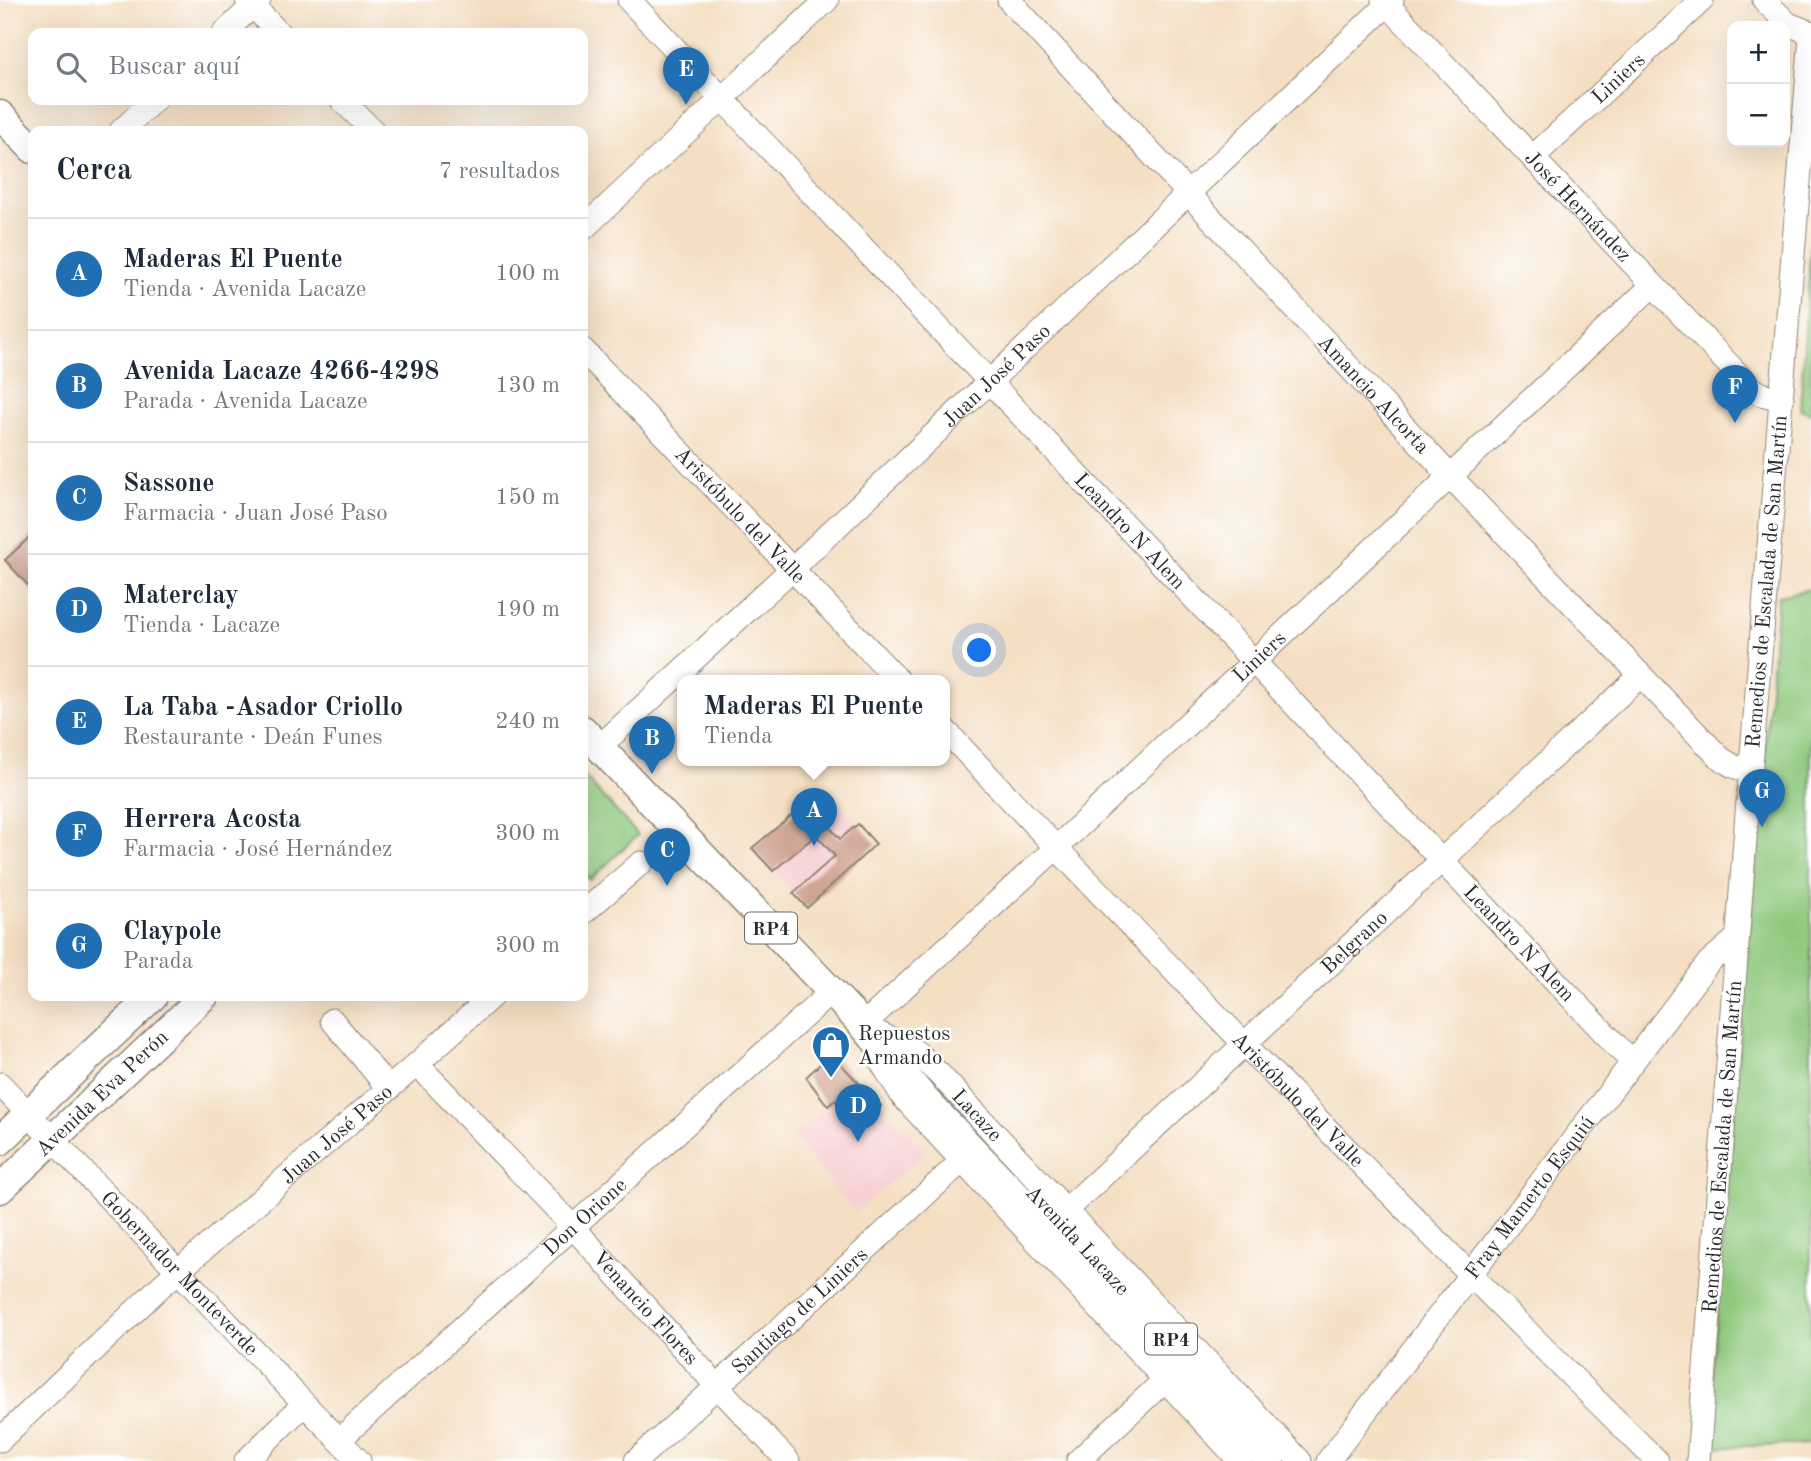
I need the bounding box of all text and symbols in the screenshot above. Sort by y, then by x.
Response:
map controls [1727,21,1790,147]
button: + [1727,21,1790,84]
search box [28,28,588,105]
pin: E [663,47,709,105]
icon: search [52,48,90,86]
street label: Liniers [1588,50,1650,109]
text: Buscar aquí [108,54,240,80]
button: − [1727,84,1790,147]
street label: José Hernández [1520,148,1635,267]
text: Cerca [56,156,132,186]
text: 7 resultados [439,160,560,183]
text: Maderas El Puente [123,247,343,273]
text: A [70,262,88,285]
text: 100 m [495,262,560,285]
text: Tienda · Avenida Lacaze [123,278,366,301]
street label: Juan José Paso [939,321,1055,432]
street label: Amancio Alcorta [1313,332,1433,458]
text: Avenida Lacaze 4266-4298 [123,359,439,385]
pin: F [1712,365,1758,423]
text: B [71,374,87,397]
text: 130 m [495,374,560,397]
text: Parada · Avenida Lacaze [123,390,368,413]
street label: Remedios de Escalada de San Martín [1743,414,1792,749]
street label: Aristóbulo del Valle [670,444,809,588]
street label: Leandro N Alem [1069,469,1189,594]
text: Sassone [123,471,215,497]
text: C [71,486,87,509]
text: 150 m [495,486,560,509]
text: Farmacia · Juan José Paso [123,502,388,525]
text: Materclay [123,583,239,609]
text: D [70,598,88,621]
text: 190 m [495,598,560,621]
text: Tienda · Lacaze [123,614,280,637]
street label: Liniers [1230,628,1291,687]
your location [962,633,996,667]
popup [677,675,950,766]
text: Maderas El Puente [704,694,923,720]
text: La Taba -Asador Criollo [123,695,403,721]
text: E [71,710,87,733]
text: 240 m [495,710,560,733]
pin: B [629,716,675,774]
text: Tienda [704,725,773,748]
text: Restaurante · Deán Funes [123,726,382,749]
pin: G [1739,769,1785,827]
pin: A [791,788,837,846]
text: Herrera Acosta [123,807,301,833]
text: F [71,822,87,845]
text: 300 m [495,822,560,845]
pin: C [644,828,690,886]
text: Farmacia · José Hernández [123,838,392,861]
street label: Leandro N Alem [1459,882,1578,1006]
street label: Belgrano [1318,907,1392,979]
road number: RP4 [745,912,797,944]
text: Claypole [123,919,222,945]
text: G [71,934,87,957]
text: 300 m [495,934,560,957]
text: Parada [123,950,193,973]
street label: Remedios de Escalada de San Martín [1700,980,1746,1314]
shop icon: Repuestos Armando [810,1024,852,1079]
place label: Repuestos Armando [858,1024,950,1069]
street label: Avenida Eva Perón [33,1027,173,1161]
street label: Aristóbulo del Valle [1227,1029,1367,1172]
street label: Juan José Paso [278,1081,397,1189]
pin: D [835,1084,881,1142]
street label: Lacaze [947,1086,1005,1146]
street label: Fray Mamerto Esquiú [1462,1113,1599,1283]
street label: Don Orione [540,1175,631,1261]
street label: Avenida Lacaze [1021,1182,1133,1300]
street label: Gobernador Monteverde [96,1188,262,1360]
street label: Santiago de Liniers [728,1244,872,1379]
street label: Venancio Flores [588,1247,701,1369]
road number: RP4 [1145,1324,1197,1354]

